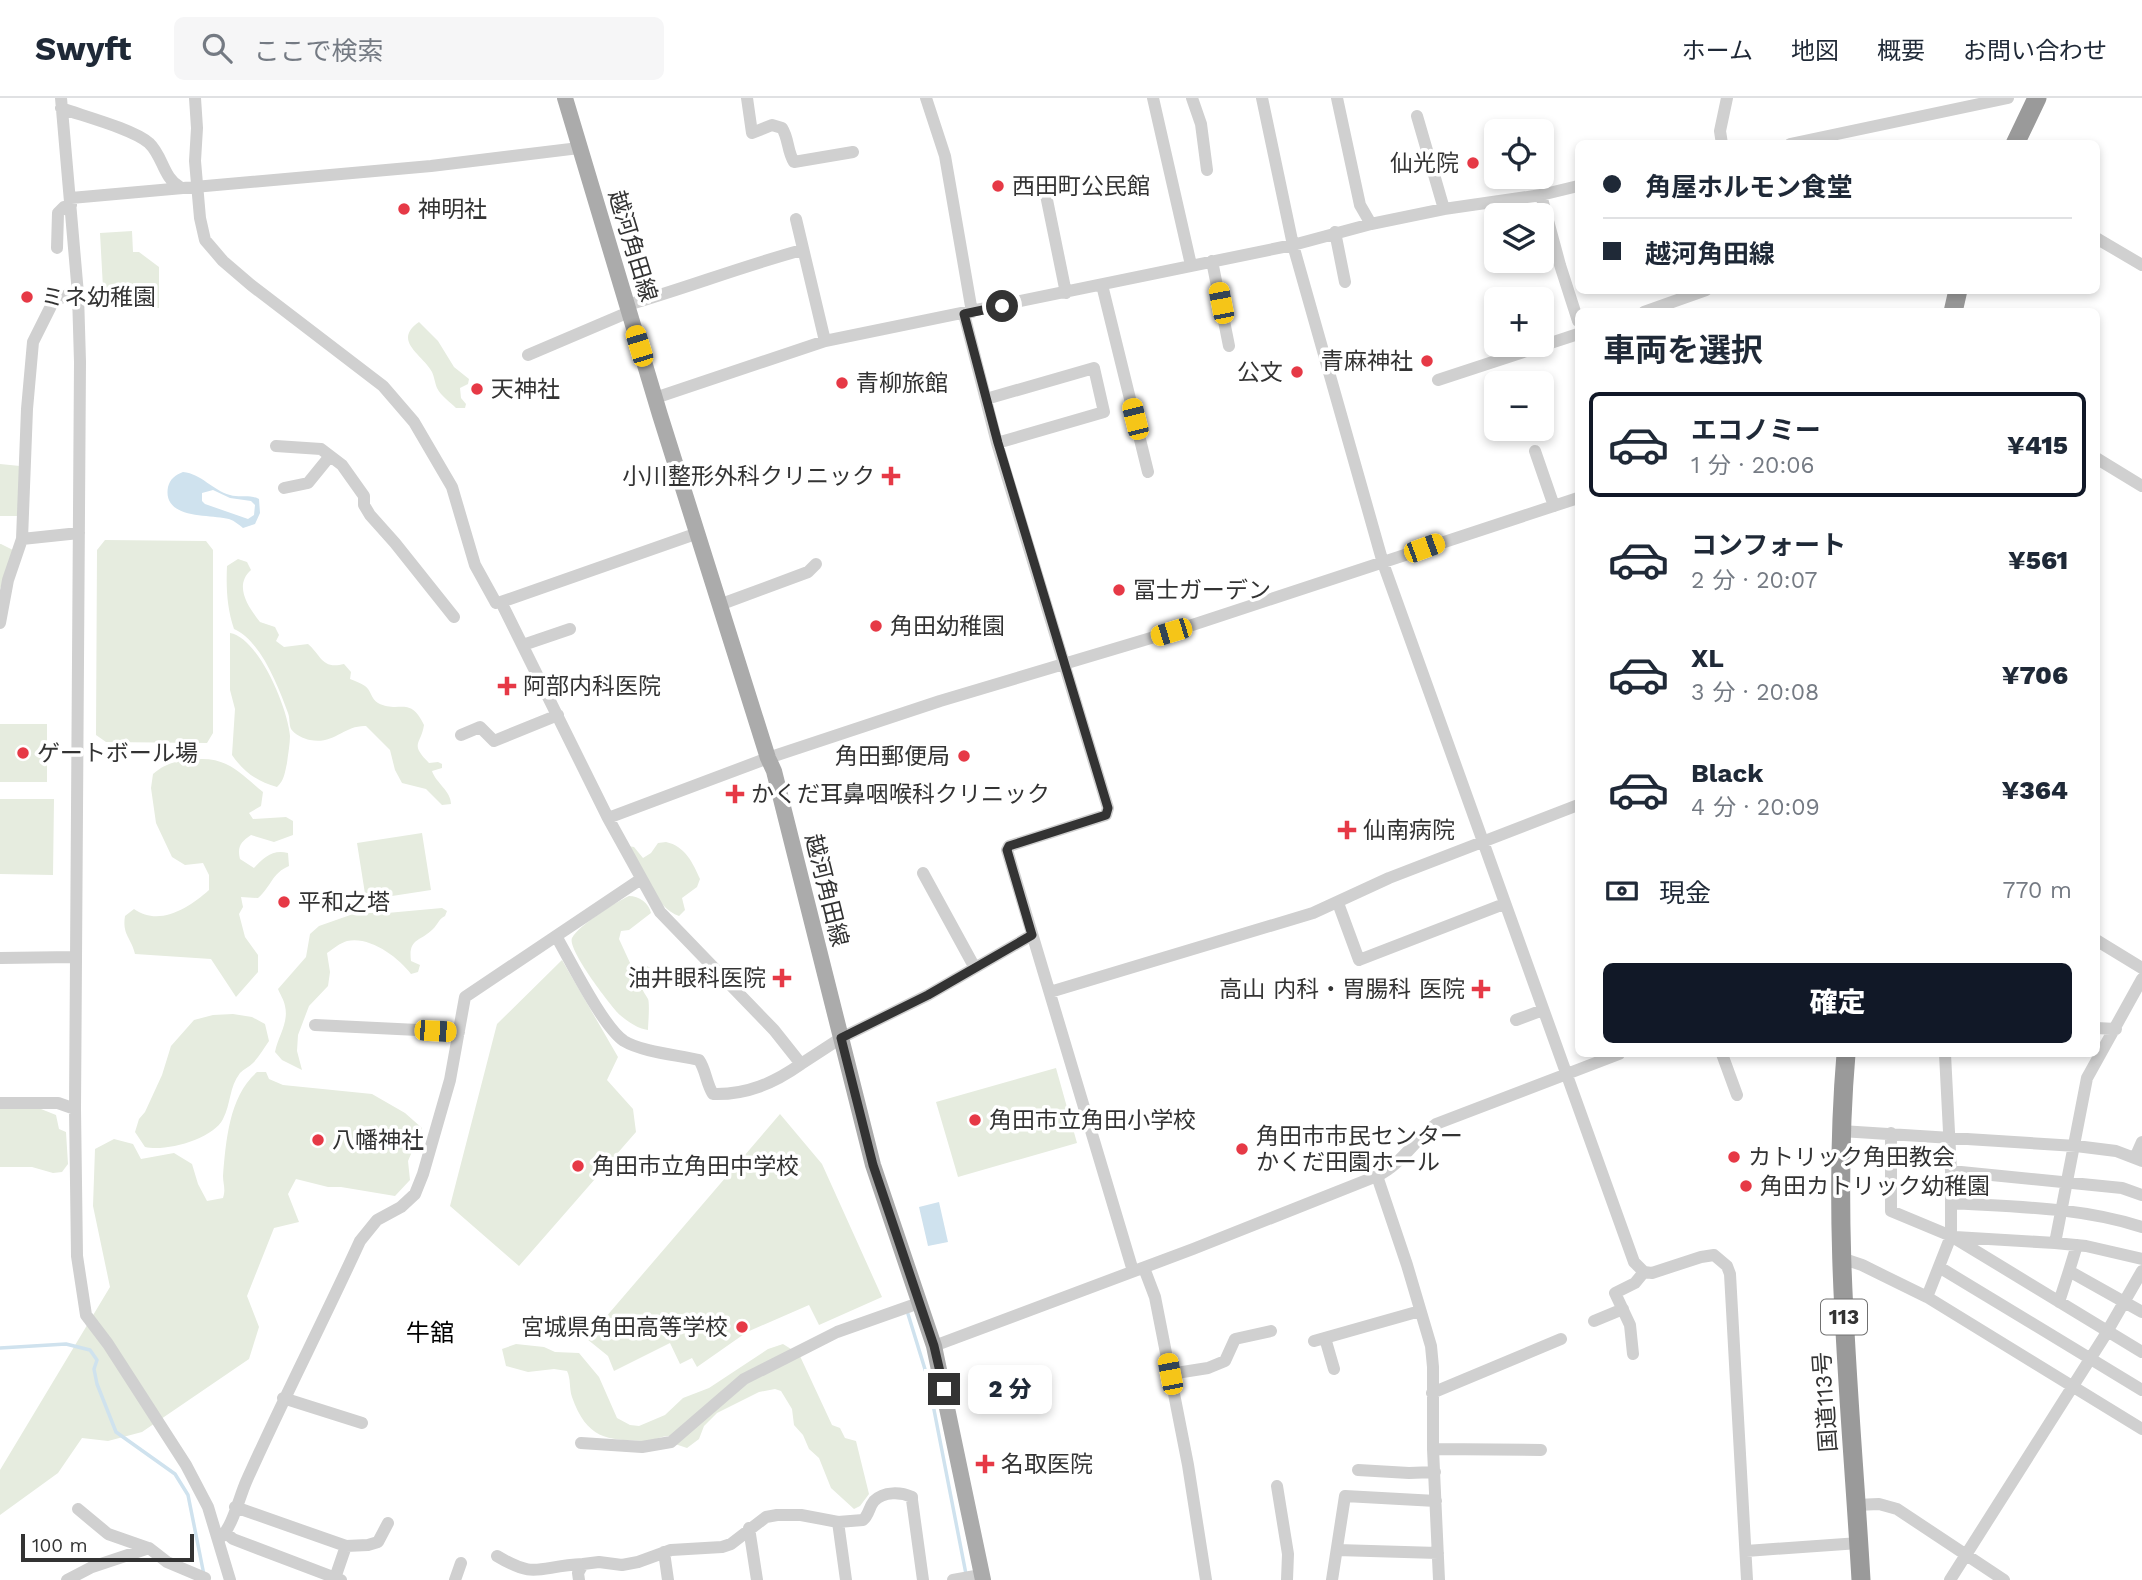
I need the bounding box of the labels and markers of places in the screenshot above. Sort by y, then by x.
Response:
place label: 仙光院 [1390,150,1459,177]
marker: 仙光院 [1465,155,1481,171]
place label: 西田町公民館 [1012,173,1150,200]
marker: 西田町公民館 [990,178,1006,194]
place label: 神明社 [418,196,487,223]
marker: 神明社 [396,201,412,217]
place label: ミネ幼稚園 [41,284,156,311]
marker: ミネ幼稚園 [19,289,35,305]
place label: 青麻神社 [1321,348,1413,375]
marker: 青麻神社 [1419,353,1435,369]
place label: 公文 [1237,359,1283,386]
marker: 公文 [1289,364,1305,380]
place label: 青柳旅館 [856,370,948,397]
marker: 青柳旅館 [834,375,850,391]
place label: 天神社 [491,376,560,403]
marker: 天神社 [469,381,485,397]
place label: 小川整形外科クリニック [622,463,875,490]
marker: 小川整形外科クリニック [881,466,901,486]
place label: 冨士ガーデン [1133,577,1271,604]
marker: 冨士ガーデン [1111,582,1127,598]
place label: 角田幼稚園 [890,613,1005,640]
marker: 角田幼稚園 [868,618,884,634]
place label: 阿部内科医院 [523,673,661,700]
marker: 阿部内科医院 [497,676,517,696]
place label: ゲートボール場 [37,740,198,767]
place label: 角田郵便局 [835,743,950,770]
marker: ゲートボール場 [15,745,31,761]
marker: 角田郵便局 [956,748,972,764]
place label: かくだ耳鼻咽喉科クリニック [751,781,1050,808]
marker: かくだ耳鼻咽喉科クリニック [725,784,745,804]
place label: 仙南病院 [1363,817,1455,844]
marker: 仙南病院 [1337,820,1357,840]
place label: 平和之塔 [298,889,390,916]
marker: 平和之塔 [276,894,292,910]
place label: 油井眼科医院 [628,965,766,992]
marker: 油井眼科医院 [772,968,792,988]
place label: 高山 内科・胃腸科 医院 [1219,976,1465,1003]
marker: 高山 内科・胃腸科 医院 [1471,979,1491,999]
place label: 角田市立角田小学校 [989,1107,1196,1134]
marker: 角田市立角田小学校 [967,1112,983,1128]
place label: 角田市市民センター かくだ田園ホール [1256,1123,1463,1176]
place label: 八幡神社 [332,1127,424,1154]
marker: 八幡神社 [310,1132,326,1148]
marker: 角田市市民センター かくだ田園ホール [1234,1141,1250,1157]
place label: カトリック角田教会 [1748,1144,1955,1171]
marker: カトリック角田教会 [1726,1149,1742,1165]
place label: 角田市立角田中学校 [592,1153,799,1180]
marker: 角田市立角田中学校 [570,1158,586,1174]
place label: 角田カトリック幼稚園 [1760,1173,1990,1200]
marker: 角田カトリック幼稚園 [1738,1178,1754,1194]
place label: 宮城県角田高等学校 [521,1314,728,1341]
marker: 宮城県角田高等学校 [734,1319,750,1335]
place label: 名取医院 [1001,1451,1093,1478]
marker: 名取医院 [975,1454,995,1474]

